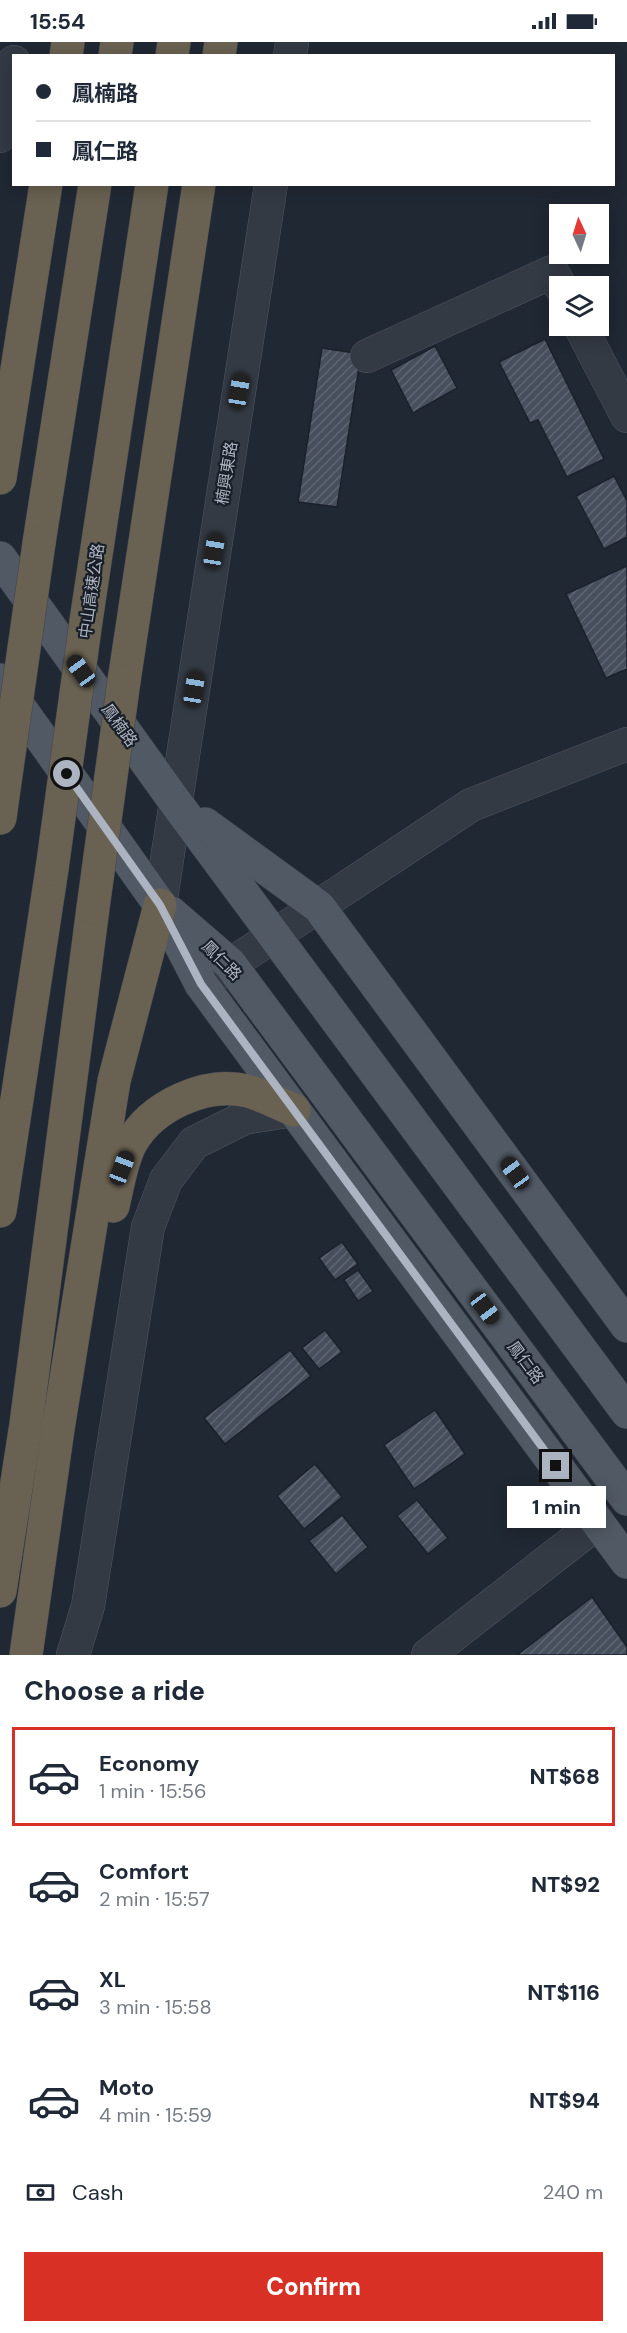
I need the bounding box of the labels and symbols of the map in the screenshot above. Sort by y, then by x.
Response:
north arrow [549,204,609,264]
car [227,372,251,410]
street label: 楠興東路 [211,440,242,506]
car [202,532,226,570]
street label: 中山高速公路 [74,542,109,640]
car [63,651,99,691]
car [182,670,206,708]
street label: 鳳楠路 [97,700,142,751]
route start [53,760,80,787]
street label: 鳳仁路 [197,936,246,985]
car [107,1148,137,1188]
car [497,1153,533,1193]
car [467,1288,503,1328]
street label: 鳳仁路 [503,1337,548,1388]
route end [542,1452,569,1479]
callout: 1 min [506,1487,606,1529]

